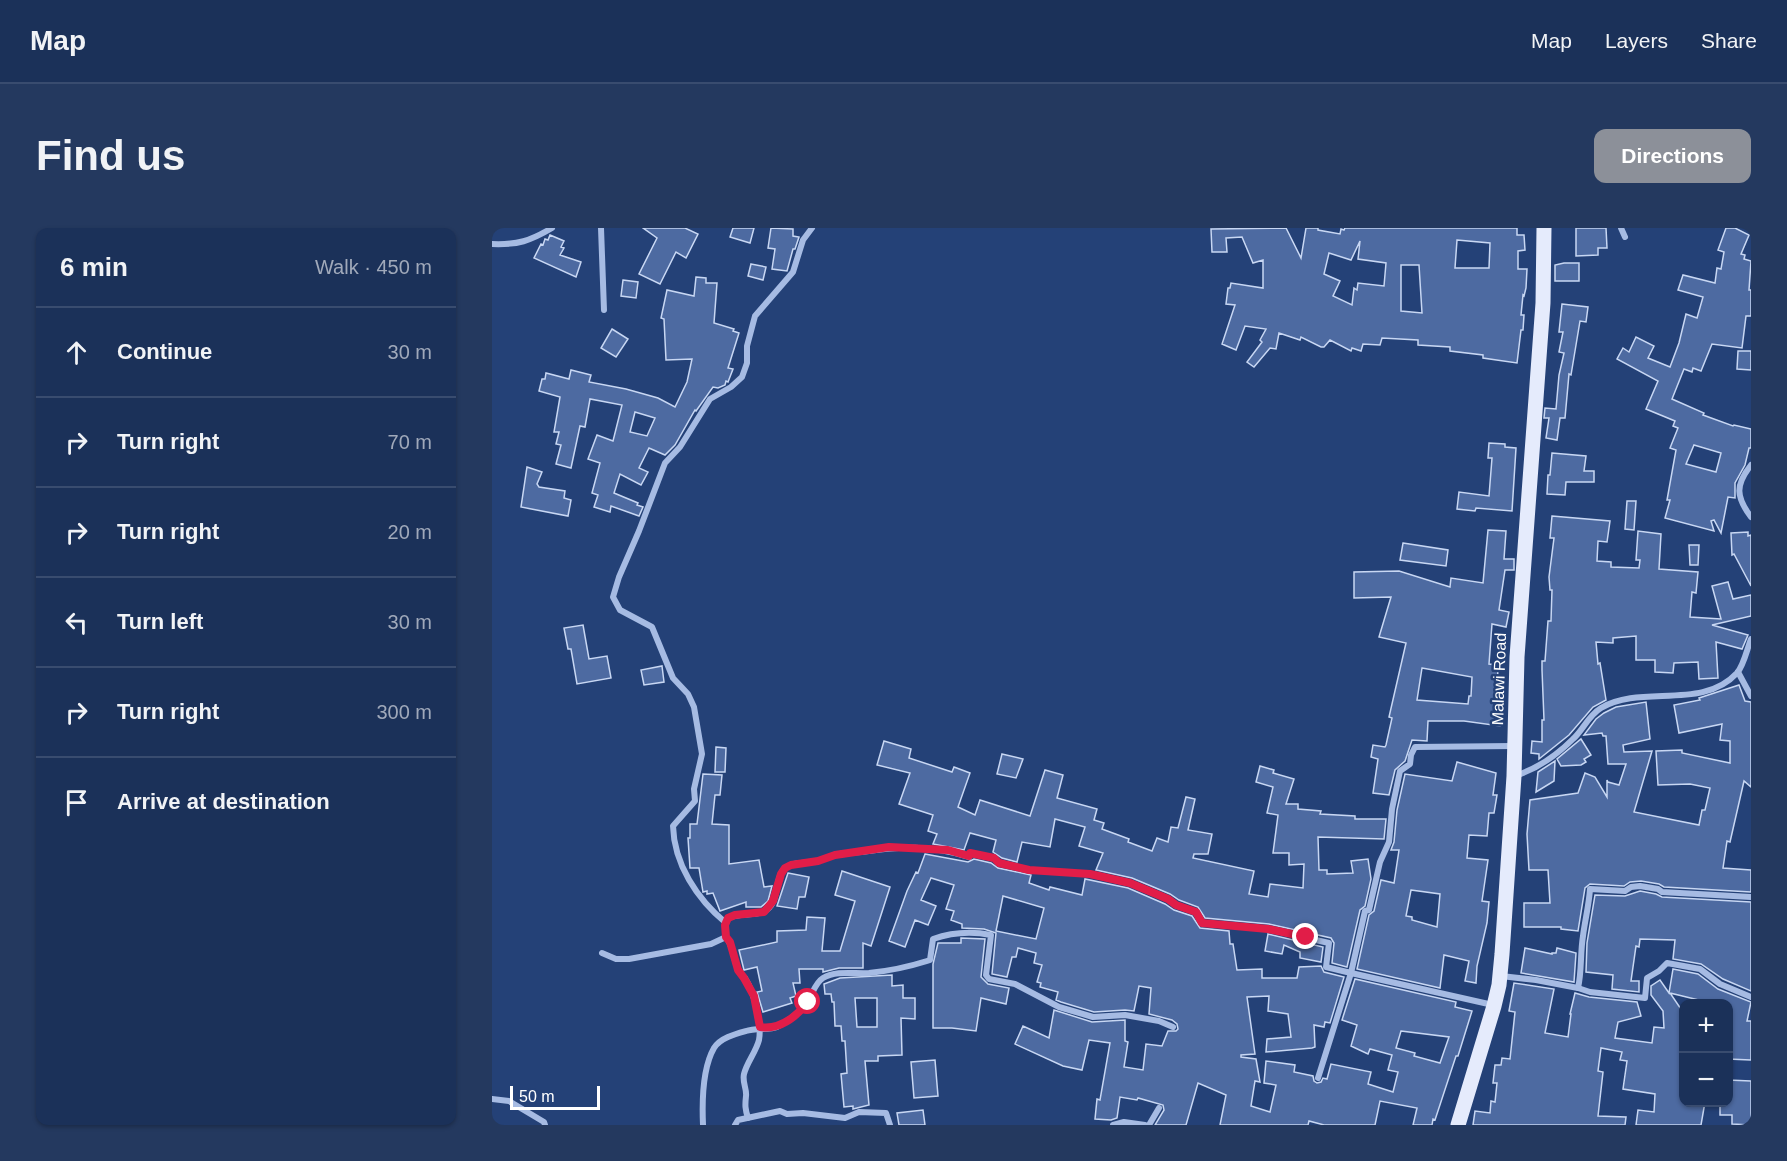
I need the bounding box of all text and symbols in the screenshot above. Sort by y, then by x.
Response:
text: Map [30,25,86,56]
text: Map [1531,29,1572,52]
text: Layers [1605,29,1668,52]
text: Share [1701,29,1757,52]
button: Directions [1594,129,1751,183]
text: Find us [36,132,185,179]
text: 6 min [60,252,128,282]
text: Walk · 450 m [315,256,432,278]
icon: ahead [60,336,93,369]
text: Continue [117,339,212,364]
text: 30 m [388,341,432,363]
icon: right [60,426,93,459]
text: Turn right [117,429,219,454]
text: 70 m [388,431,432,453]
icon: right [60,516,93,549]
text: Turn right [117,519,219,544]
text: 20 m [388,521,432,543]
icon: left [60,606,93,639]
text: Turn left [117,609,203,634]
text: 30 m [388,611,432,633]
street label: Malawi Road [1489,632,1509,726]
icon: right [60,696,93,729]
text: Turn right [117,699,219,724]
text: 300 m [376,701,432,723]
icon: arrive [60,786,93,819]
text: Arrive at destination [117,789,330,814]
route end [1292,923,1318,949]
route start [794,988,820,1014]
map controls [1679,999,1733,1107]
button: + [1679,999,1733,1053]
button: − [1679,1053,1733,1107]
scale bar [510,1083,600,1110]
text: 50 m [519,1088,555,1105]

